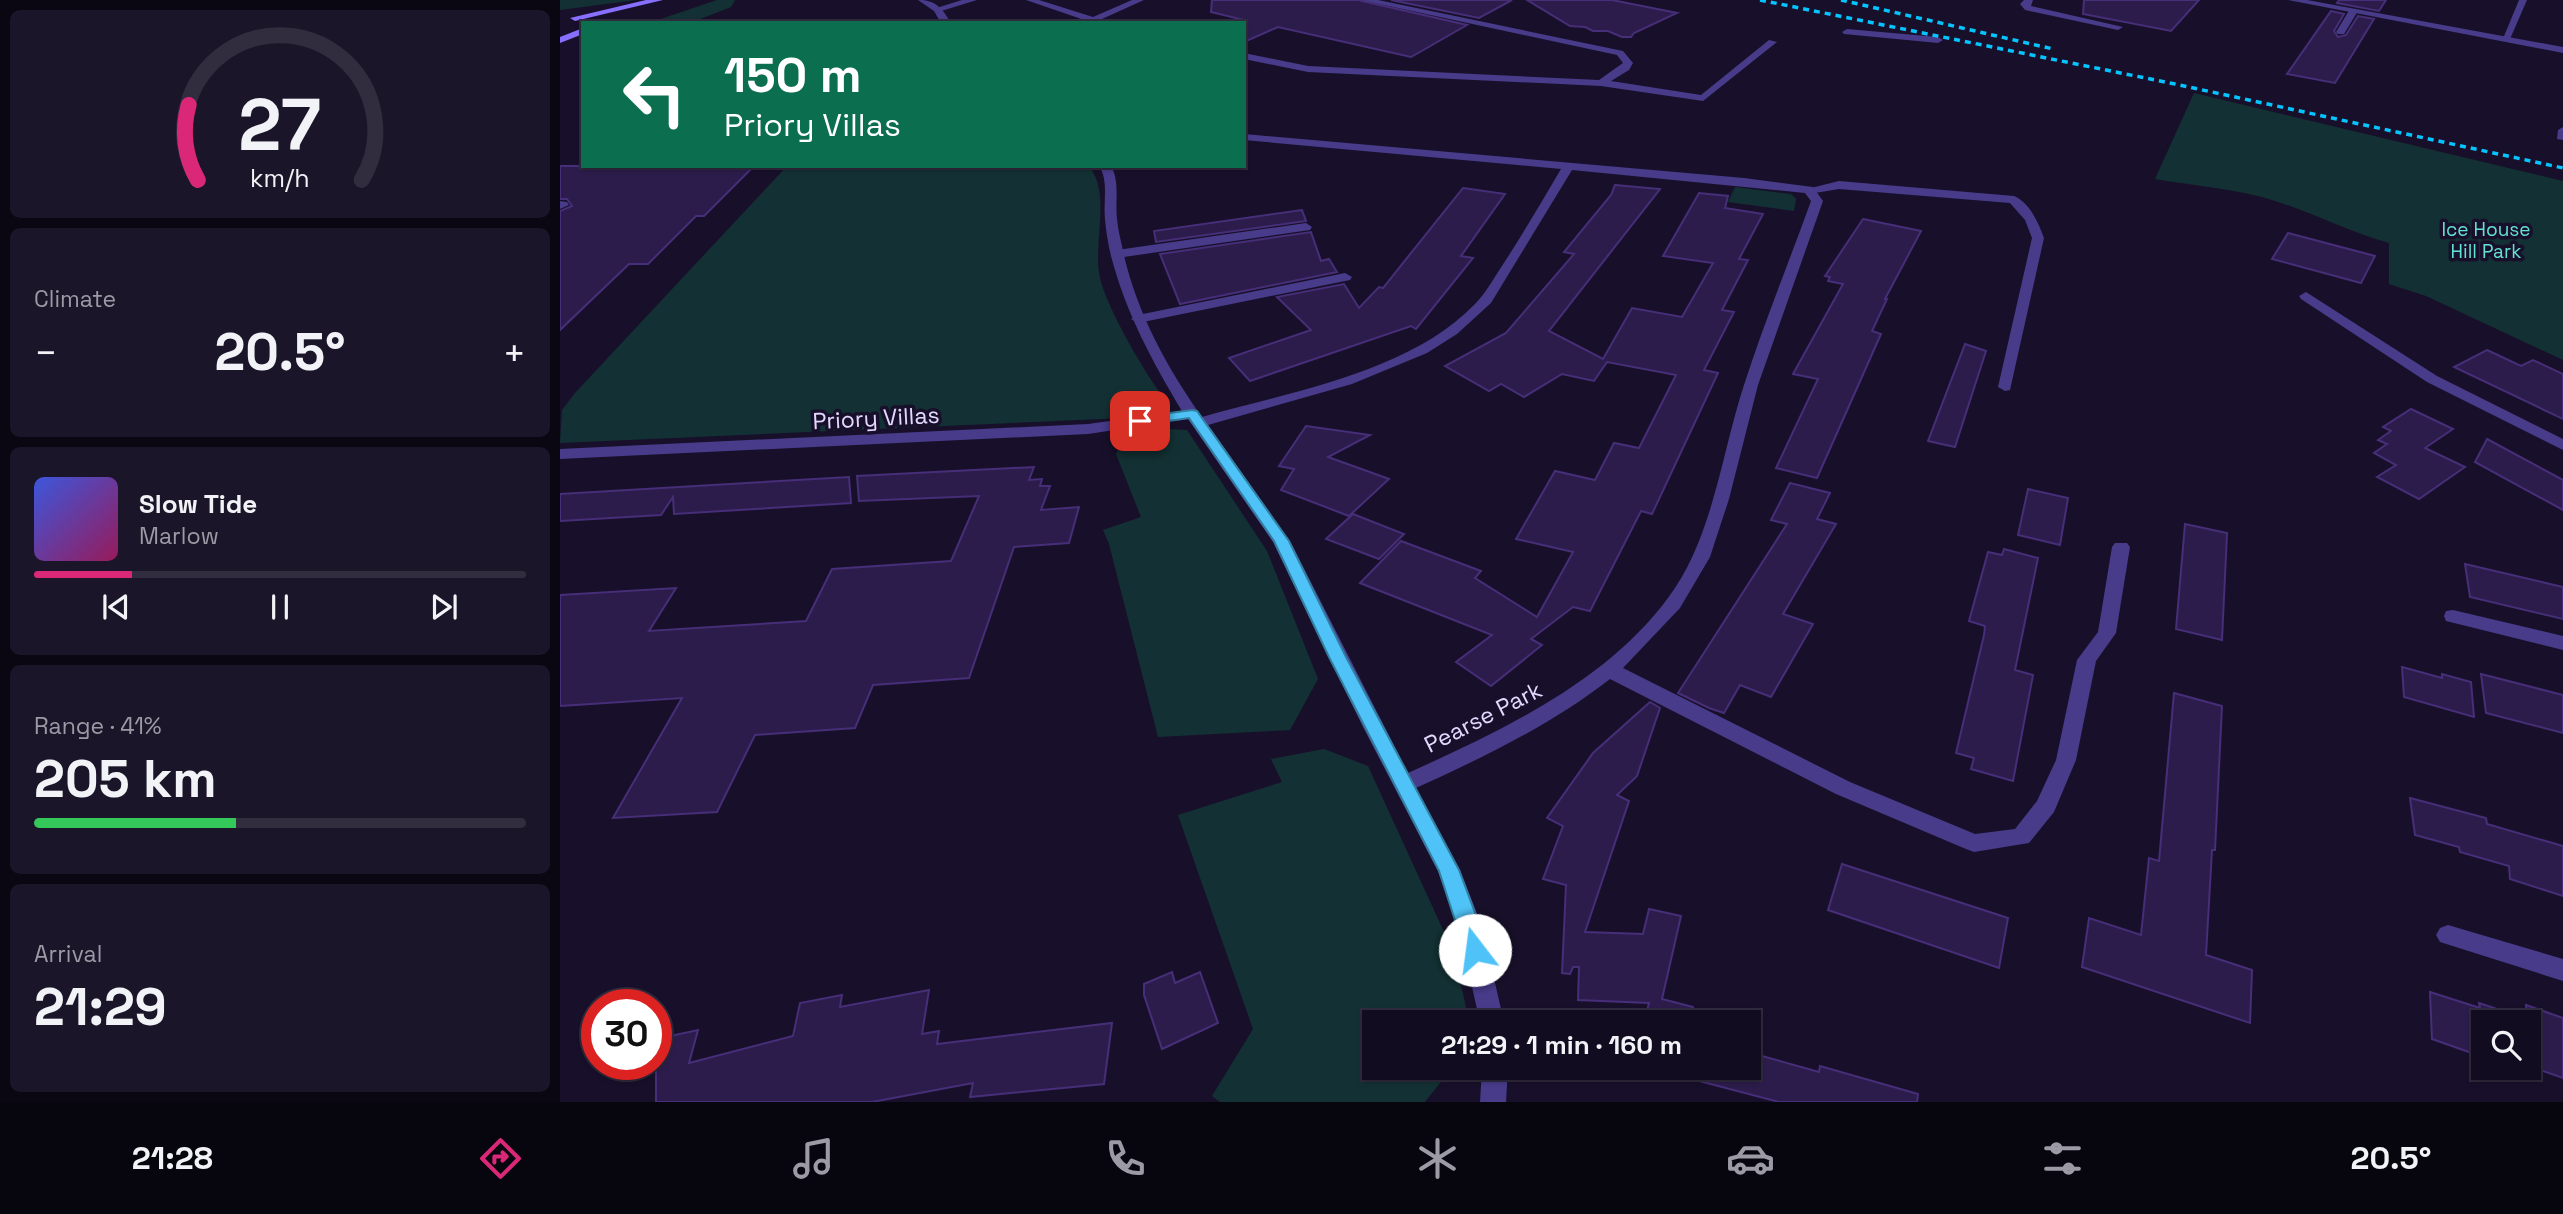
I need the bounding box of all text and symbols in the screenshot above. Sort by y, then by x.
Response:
text: 150 m [724,44,862,106]
icon: left [609,49,700,140]
text: 27 [239,79,321,172]
text: Priory Villas [724,105,901,145]
text: km/h [250,162,310,194]
park label: Ice House Hill Park [2441,217,2531,264]
text: Climate [34,284,116,314]
text: 20.5° [214,319,346,385]
text: − [34,329,58,377]
text: + [502,329,526,377]
pin [1110,391,1170,451]
street label: Priory Villas [812,400,940,436]
icon: arrive [1121,402,1159,440]
text: Slow Tide [139,487,257,521]
text: Marlow [139,521,219,551]
icon: previous [97,588,135,626]
icon: pause [261,588,299,626]
icon: next [425,588,463,626]
street label: Pearse Park [1419,675,1547,759]
text: Range · 41% [34,711,162,741]
text: 205 km [34,746,217,812]
position arrow [1438,913,1512,987]
text: Arrival [34,939,102,969]
text: 21:29 [34,974,167,1040]
speed limit sign: 30 [581,989,672,1080]
map controls [2471,1010,2541,1080]
button: search [2471,1010,2541,1080]
text: 21:29 · 1 min · 160 m [1441,1028,1682,1062]
icon: directions [476,1134,525,1183]
icon: music [789,1134,838,1183]
icon: phone [1101,1134,1150,1183]
icon: climate [1413,1134,1462,1183]
icon: car [1726,1134,1775,1183]
icon: filters [2038,1134,2087,1183]
text: 21:28 [132,1138,213,1178]
text: 20.5° [2351,1138,2431,1178]

